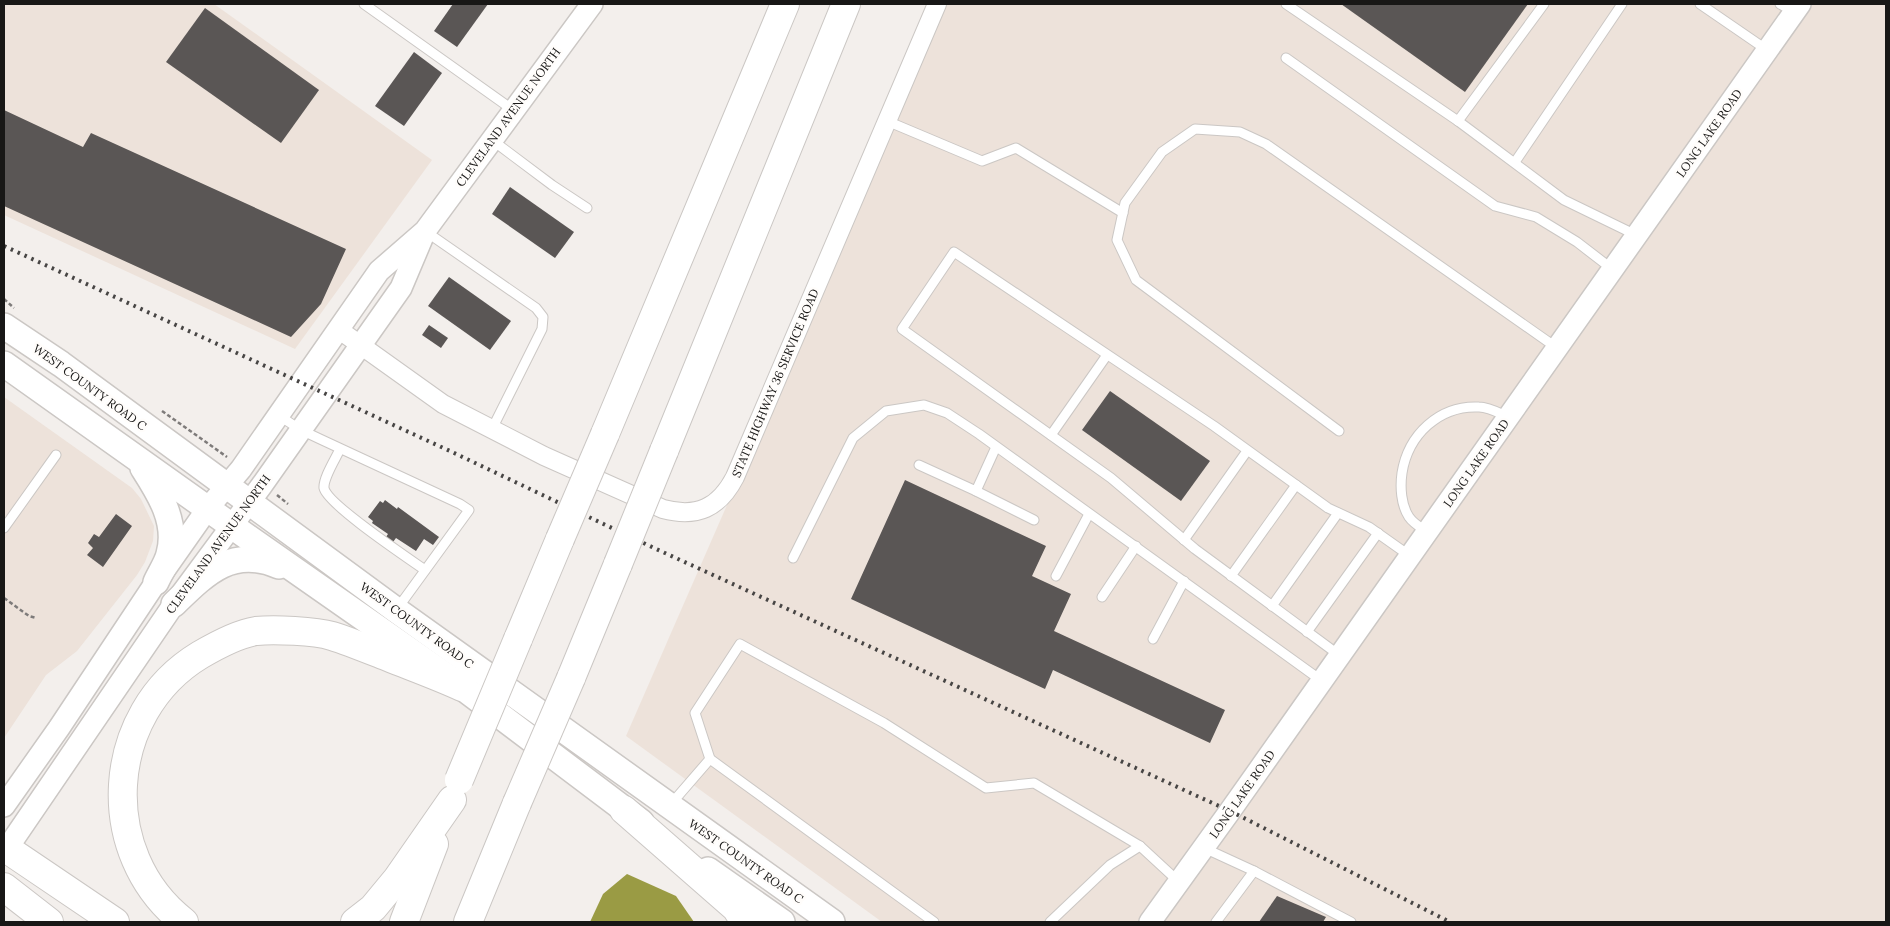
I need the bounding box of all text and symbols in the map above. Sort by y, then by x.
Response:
street label: CLEVELAND AVENUE NORTH [452,45,564,189]
street label: LONG LAKE ROAD [1673,86,1745,180]
street label: STATE HIGHWAY 36 SERVICE ROAD [728,286,822,480]
street label: WEST COUNTY ROAD C [30,341,150,434]
street label: LONG LAKE ROAD [1440,416,1512,510]
street label: CLEVELAND AVENUE NORTH [162,472,274,616]
street label: WEST COUNTY ROAD C [357,579,477,672]
street label: LONG LAKE ROAD [1206,747,1278,841]
street label: WEST COUNTY ROAD C [686,816,807,907]

